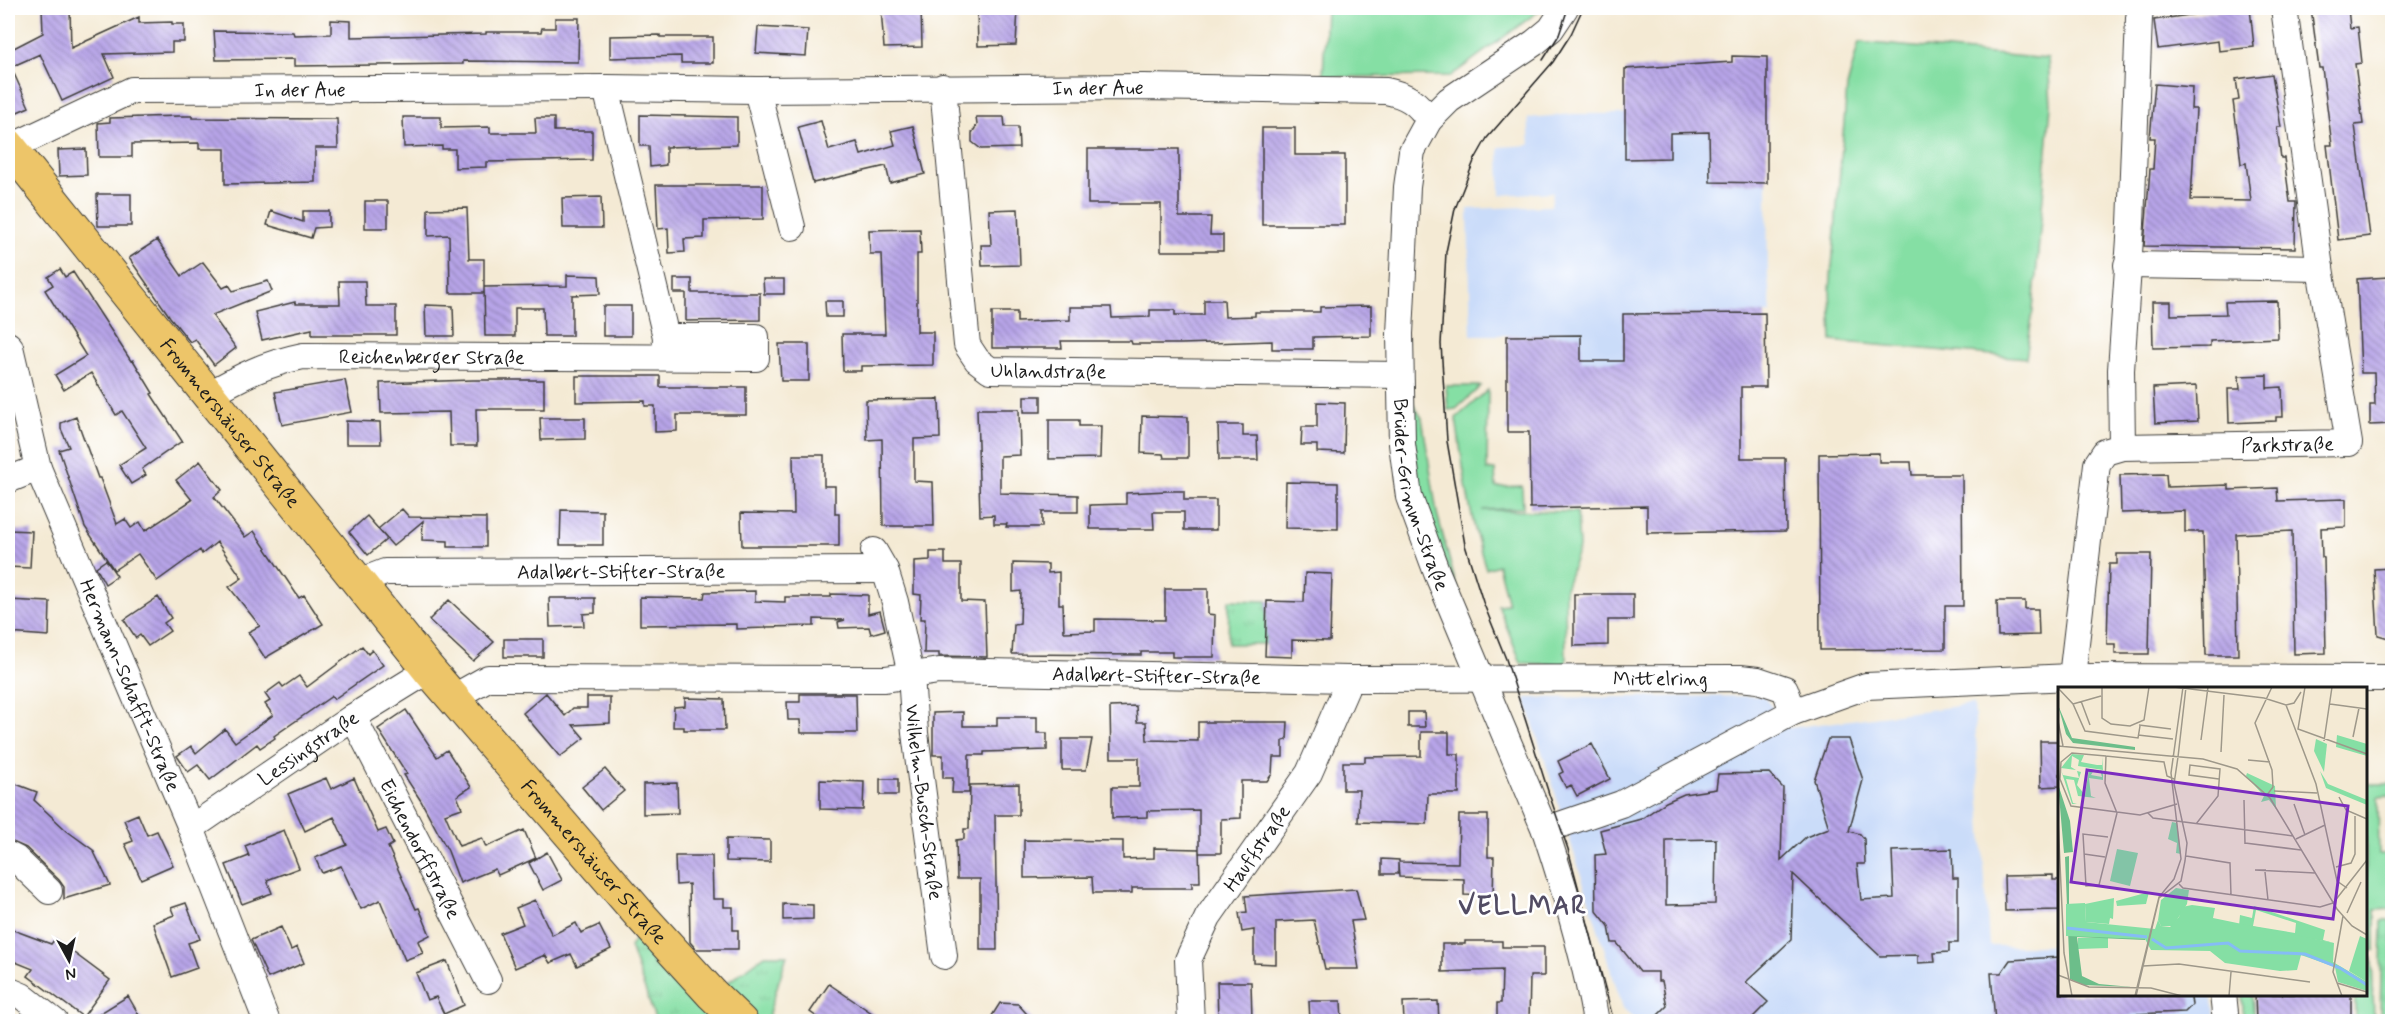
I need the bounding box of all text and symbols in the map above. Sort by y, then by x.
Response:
street label: In der Aue [1052,75,1144,103]
street label: In der Aue [254,77,346,104]
street label: Frommershäuser Straße [153,333,306,514]
street label: Reichenberger Straße [339,344,525,374]
street label: Uhlandstraße [990,358,1107,386]
street label: Brüder-Grimm-Straße [1386,398,1455,595]
street label: Parkstraße [2241,431,2334,460]
street label: Adalbert-Stifter-Straße [517,559,726,586]
street label: Hermann-Schafft-Straße [72,575,186,796]
street label: Adalbert-Stifter-Straße [1052,661,1261,692]
street label: Mittelring [1613,666,1708,693]
inset map [2058,687,2367,996]
street label: Wilhelm-Busch-Straße [898,703,949,902]
street label: Lessingstraße [253,705,365,793]
street label: Frommershäuser Straße [514,774,673,951]
street label: Eichendorffstraße [372,775,467,924]
street label: Hauffstraße [1218,800,1298,897]
district label: VELLMAR [1458,890,1588,924]
north arrow [39,930,99,990]
text: N [64,962,78,985]

